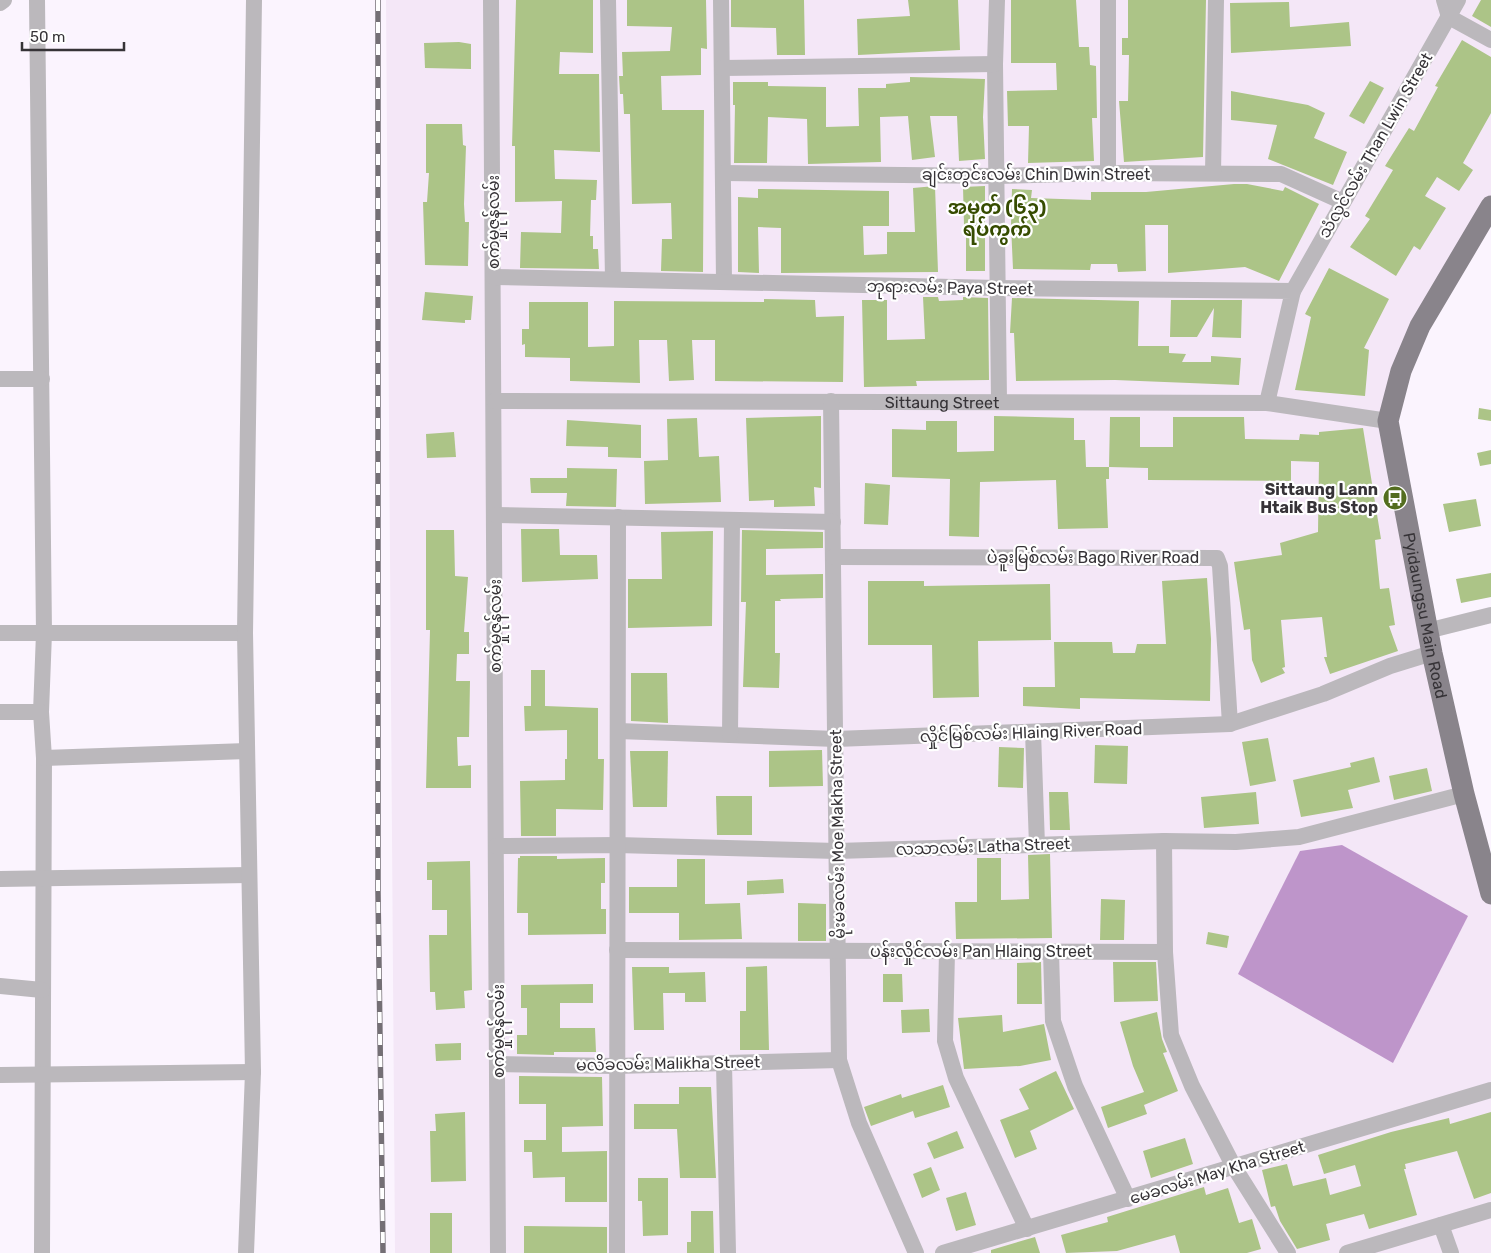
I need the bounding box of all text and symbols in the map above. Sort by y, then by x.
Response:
scale bar [22,20,125,52]
text: 50 m [30,28,65,46]
street label: သံလွင်လမ်း Than Lwin Street [1313,48,1440,243]
street label: ချင်းတွင်းလမ်း Chin Dwin Street [922,163,1150,188]
street label: စက်မှုဇုန်လမ်း [482,175,508,269]
district label: အမှတ် (၆၃) ရပ်ကွက် [948,194,1046,245]
street label: ဘုရားလမ်း Paya Street [867,275,1033,303]
street label: Sittaung Street [885,393,999,412]
place label: Sittaung Lann Htaik Bus Stop [1260,480,1378,517]
bus stop icon: Sittaung Lann Htaik Bus Stop [1382,485,1408,511]
street label: Pyidaungsu Main Road [1399,531,1451,701]
street label: ပဲခူးမြစ်လမ်း Bago River Road [987,546,1199,572]
street label: စက်မှုဇုန်လမ်း [484,579,510,673]
street label: လှိုင်မြစ်လမ်း Hlaing River Road [919,717,1143,750]
street label: မိုးမခလမ်း Moe Makha Street [824,729,854,939]
street label: လသာလမ်း Latha Street [895,832,1070,859]
street label: ပန်းလှိုင်လမ်း Pan Hlaing Street [870,940,1092,965]
street label: စက်မှုဇုန်လမ်း [487,984,513,1078]
street label: မလိခလမ်း Malikha Street [576,1050,760,1075]
street label: မေခလမ်း May Kha Street [1127,1135,1307,1208]

